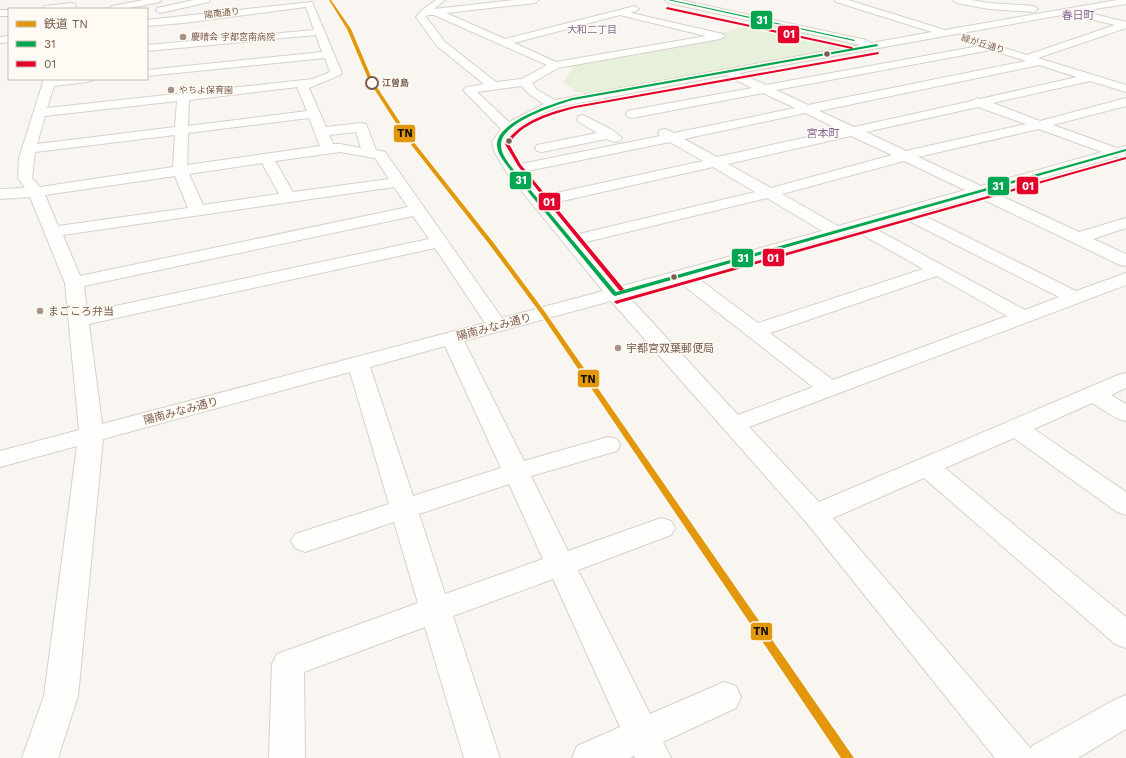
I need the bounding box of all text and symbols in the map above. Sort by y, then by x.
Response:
street label: 陽南通り [204,6,240,20]
legend [8,8,148,80]
district label: 春日町 [1062,9,1095,22]
line badge: 31 [750,10,773,30]
text: 31 [756,14,768,27]
text: 鉄道 TN [44,17,88,31]
district label: 大和二丁目 [567,24,617,35]
line badge: 01 [777,25,800,44]
text: 01 [783,28,795,41]
marker: 慶晴会 宇都宮南病院 [178,32,188,42]
place label: 慶晴会 宇都宮南病院 [191,32,275,42]
street label: 緑が丘通り [960,33,1006,55]
text: 31 [44,37,56,51]
unlabelled marker [822,49,832,59]
text: 01 [44,57,56,71]
marker: 江曽島 [365,76,379,90]
place label: 江曽島 [382,78,409,88]
marker: やちよ保育園 [166,85,176,95]
place label: やちよ保育園 [179,85,233,95]
line badge: TN [393,124,416,143]
text: TN [397,127,413,140]
district label: 宮本町 [807,127,840,140]
unlabelled marker [504,136,514,146]
line badge: 31 [509,171,532,190]
text: 31 [515,174,527,187]
line badge: 31 [987,176,1010,196]
line badge: 01 [1016,176,1039,195]
text: 31 [992,180,1004,193]
text: 01 [1022,180,1034,193]
line badge: 01 [538,192,561,211]
text: 01 [543,196,555,209]
line badge: 31 [731,248,754,268]
line badge: 01 [762,248,785,267]
text: 31 [737,252,749,265]
text: 01 [767,252,779,265]
unlabelled marker [669,272,679,282]
place label: まごころ弁当 [48,305,114,318]
marker: まごころ弁当 [35,306,45,316]
street label: 陽南みなみ通り [455,311,533,343]
place label: 宇都宮双葉郵便局 [626,342,714,355]
marker: 宇都宮双葉郵便局 [613,343,623,353]
line badge: TN [577,369,600,388]
text: TN [580,373,596,386]
street label: 陽南みなみ通り [142,395,220,427]
line badge: TN [750,622,773,641]
text: TN [753,625,769,638]

